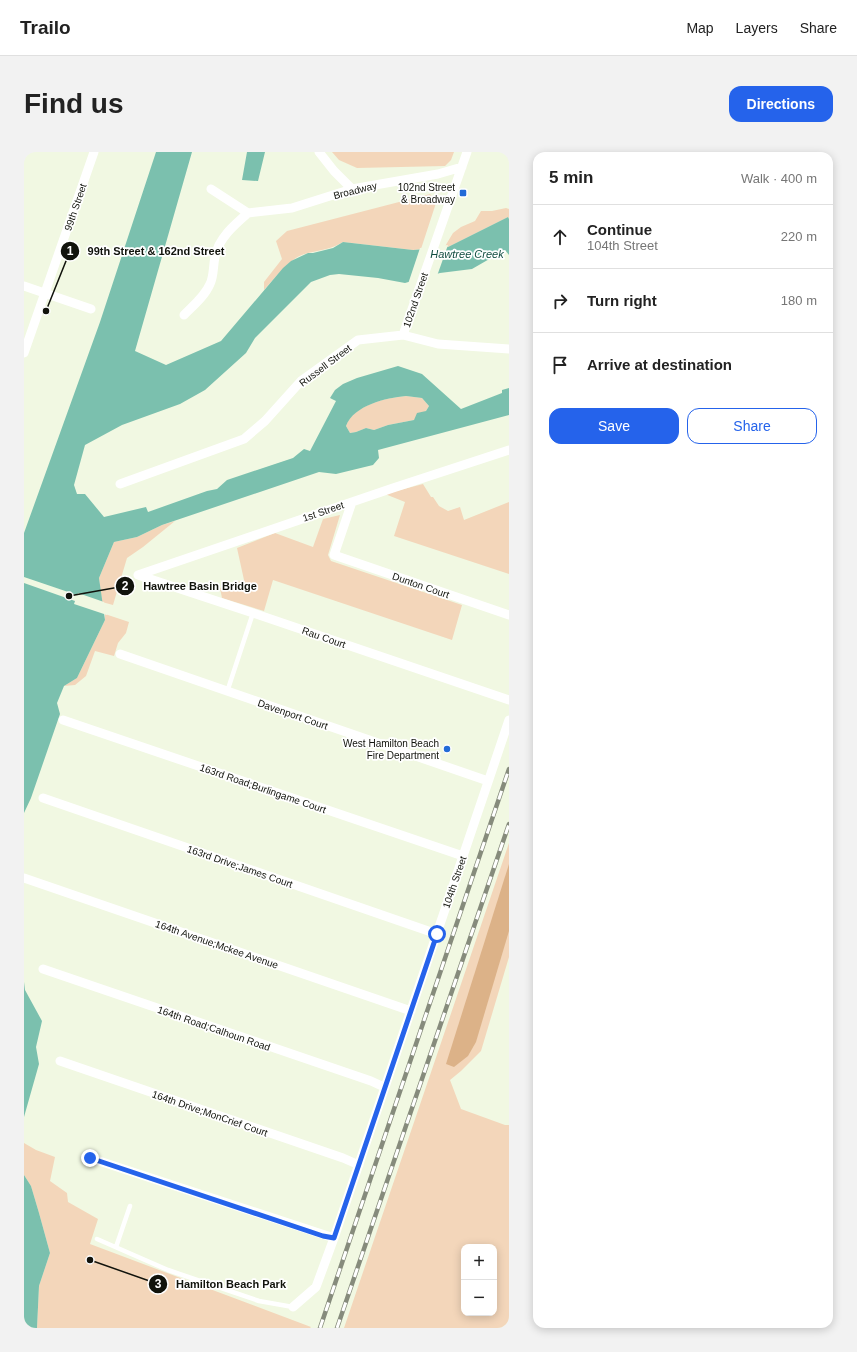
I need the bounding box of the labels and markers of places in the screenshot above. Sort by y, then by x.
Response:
place label: 102nd Street & Broadway [398,182,455,205]
marker: 102nd Street & Broadway [458,188,468,198]
callout: 99th Street & 162nd Street [60,240,233,263]
callout: Hawtree Basin Bridge [115,574,265,597]
place label: West Hamilton Beach Fire Department [343,738,439,761]
marker: West Hamilton Beach Fire Department [442,744,452,754]
callout: Hamilton Beach Park [148,1273,294,1296]

